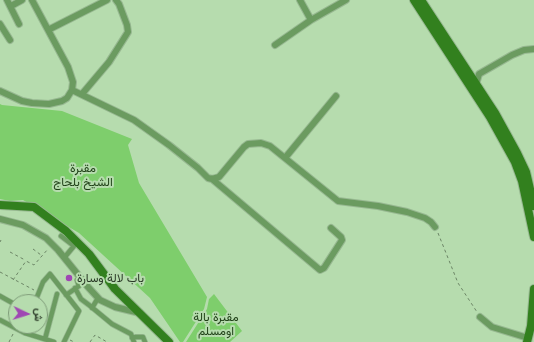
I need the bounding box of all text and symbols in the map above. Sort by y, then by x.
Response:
park label: مقبرة الشيخ بلحاج [53,161,113,189]
place label: باب لالة وسارة [77,271,144,285]
marker: باب لالة وسارة [64,273,74,283]
north arrow [8,294,48,334]
text: ش [32,308,46,322]
park label: مقبرة بالة اومسلم [193,310,239,338]

